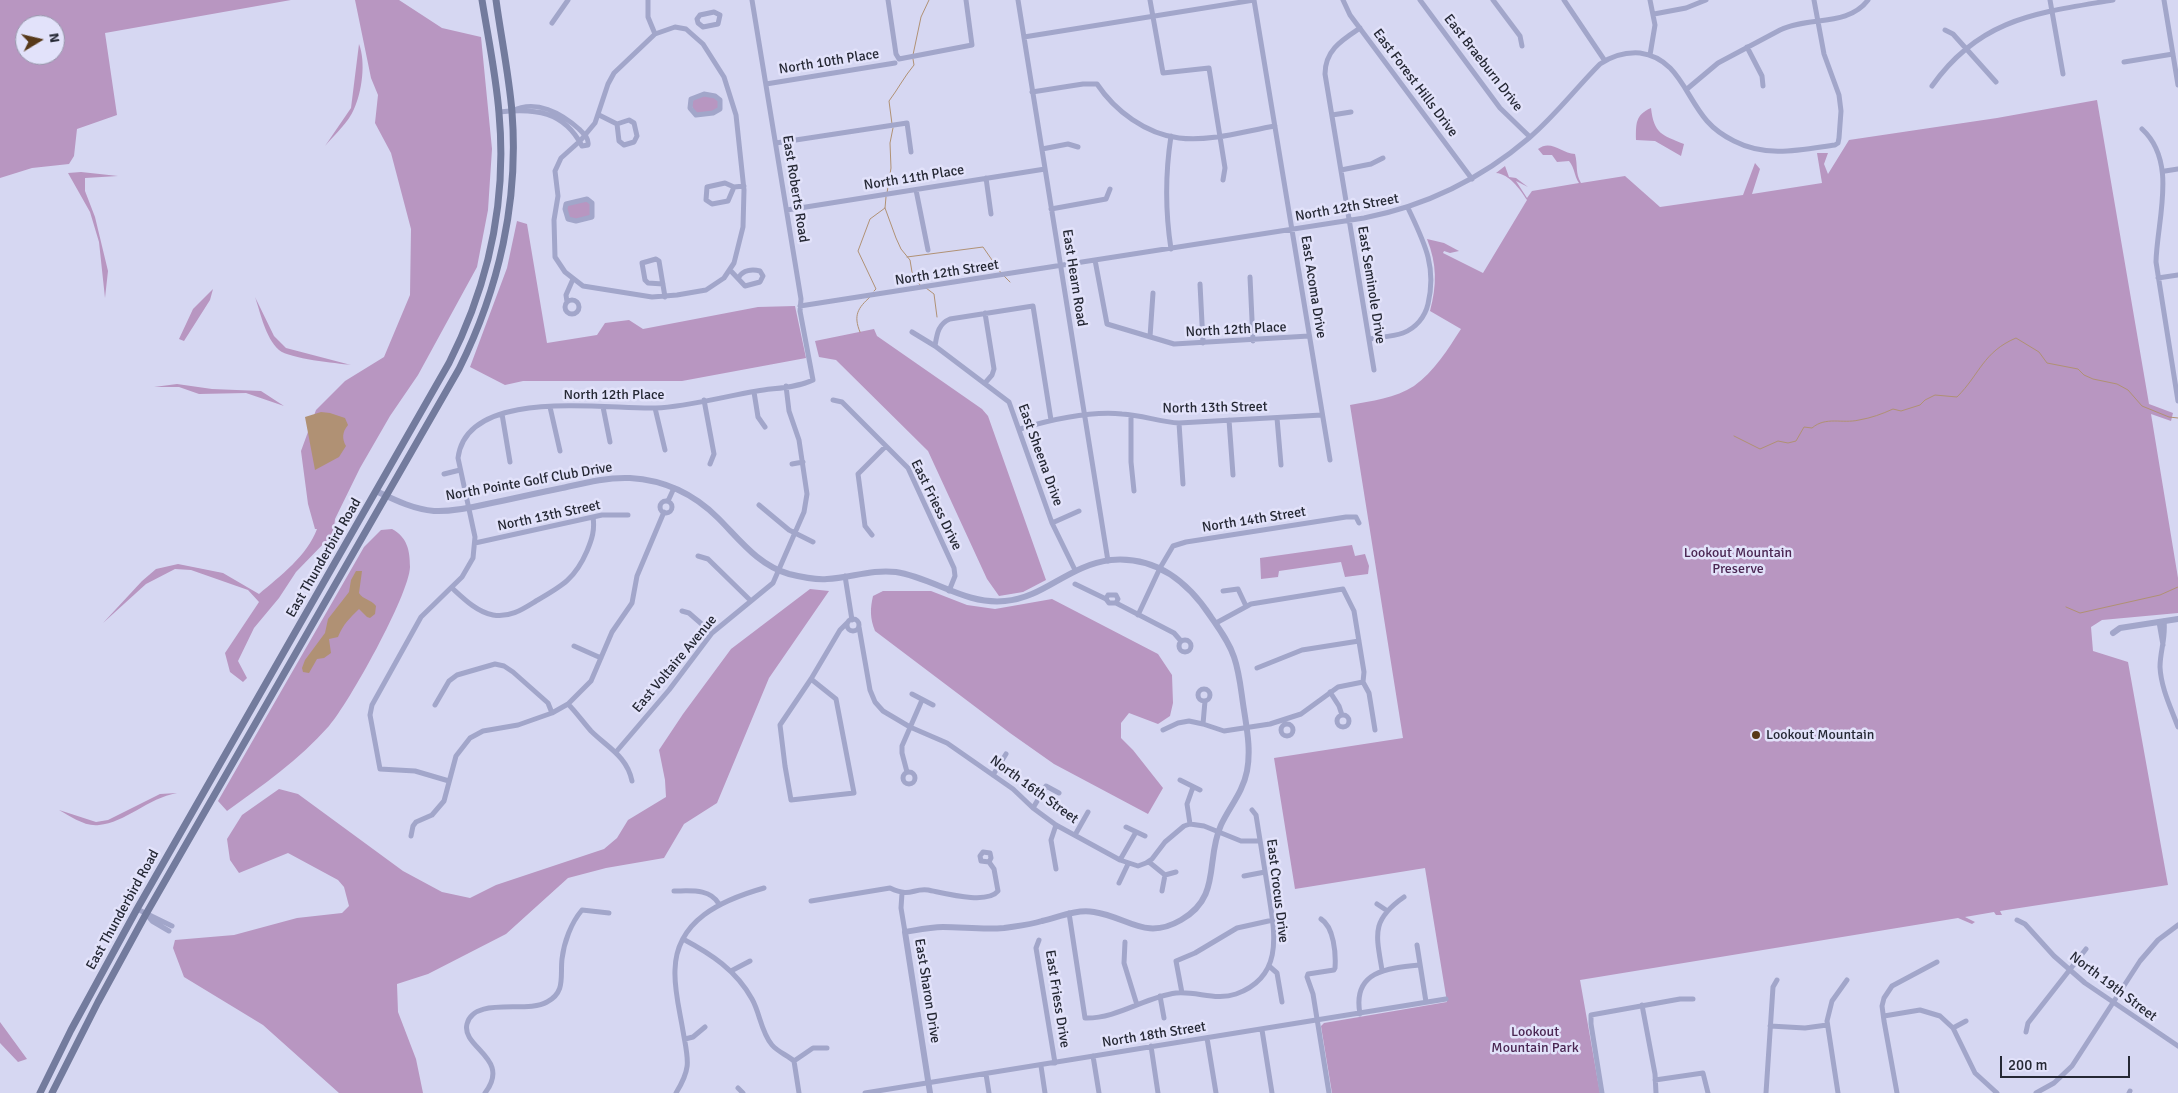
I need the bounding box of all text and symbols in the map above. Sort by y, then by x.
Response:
street label: East Braeburn Drive [1440,11,1526,115]
north arrow [15,15,65,65]
street label: East Forest Hills Drive [1369,26,1461,140]
text: N [45,32,63,44]
street label: North 10th Place [778,46,880,78]
street label: East Roberts Road [778,134,812,244]
street label: North 11th Place [863,162,965,194]
street label: North 12th Street [1294,191,1400,225]
street label: East Seminole Drive [1353,225,1389,345]
street label: East Hearn Road [1058,228,1090,328]
street label: East Acoma Drive [1297,234,1329,340]
street label: North 12th Street [894,256,1000,290]
street label: North 12th Place [1185,319,1287,341]
street label: North 12th Place [563,387,665,403]
street label: North 13th Street [1162,399,1268,417]
street label: East Sheena Drive [1014,402,1066,508]
street label: East Friess Drive [907,457,965,553]
street label: North Pointe Golf Club Drive [444,459,614,505]
street label: East Thunderbird Road [283,495,365,621]
street label: North 13th Street [496,497,602,535]
street label: North 14th Street [1201,503,1307,537]
park label: Lookout Mountain Preserve [1684,545,1792,578]
street label: East Voltaire Avenue [629,612,721,716]
place label: Lookout Mountain [1766,727,1875,743]
marker: Lookout Mountain [1750,729,1762,741]
street label: North 16th Street [987,752,1081,828]
street label: East Crocus Drive [1262,838,1292,944]
street label: East Thunderbird Road [83,847,163,973]
street label: East Sharon Drive [910,937,944,1045]
street label: East Friess Drive [1041,949,1073,1049]
street label: North 19th Street [2066,949,2160,1025]
street label: North 18th Street [1101,1018,1207,1052]
park label: Lookout Mountain Park [1491,1024,1579,1056]
scale bar [2003,1046,2133,1078]
text: 200 m [2008,1056,2048,1074]

